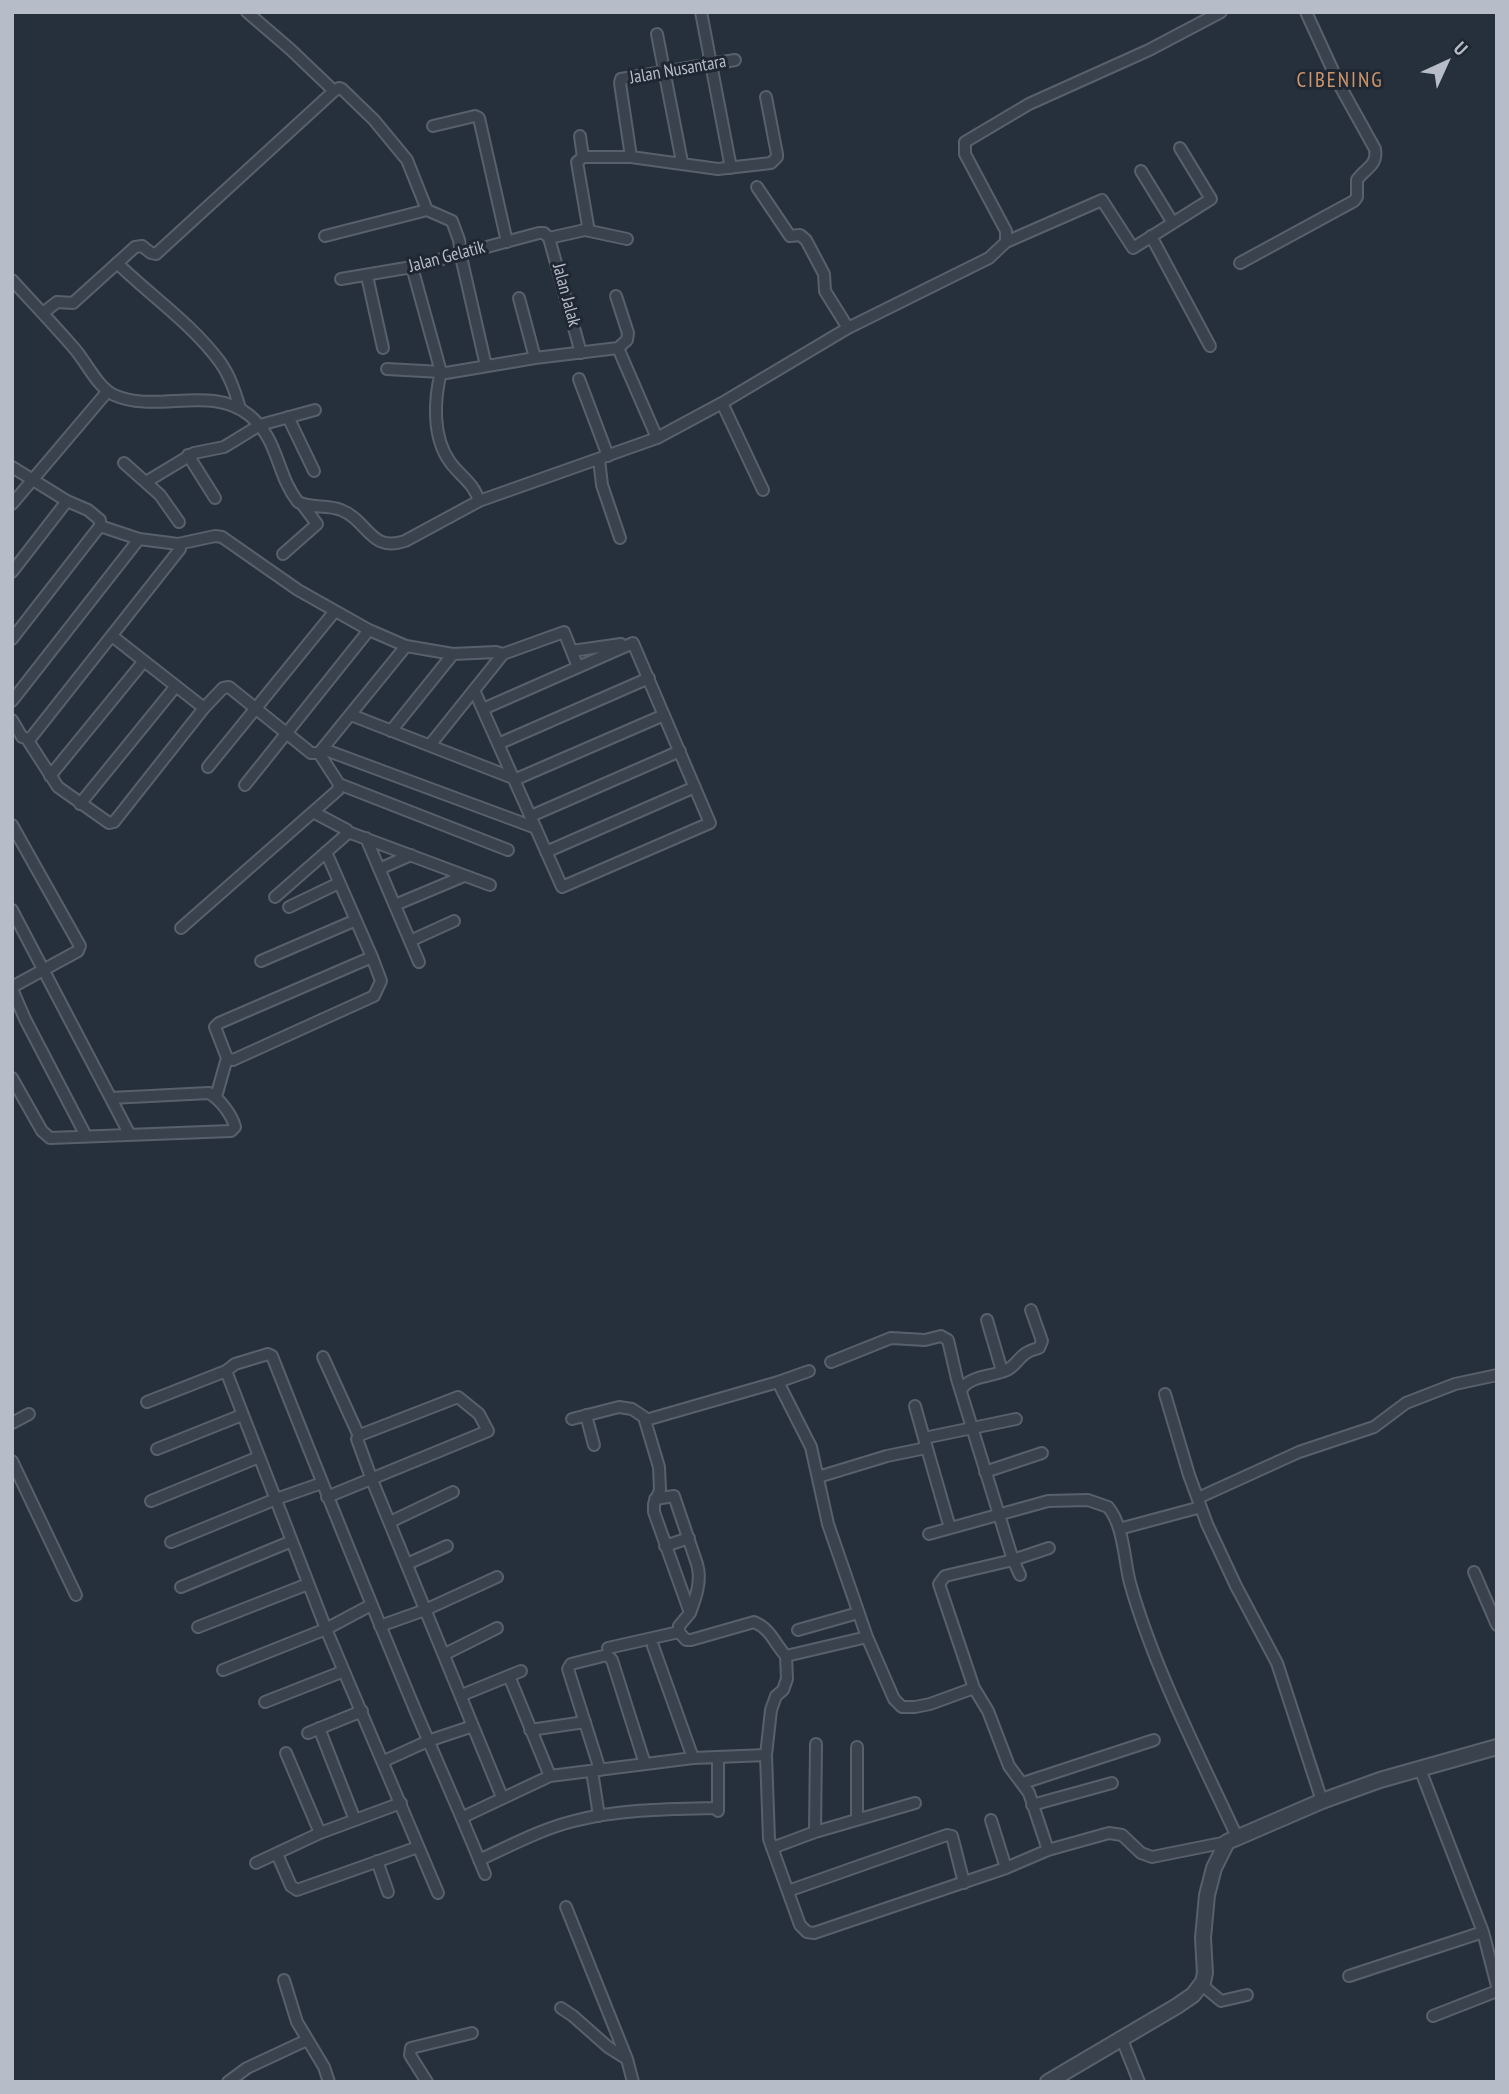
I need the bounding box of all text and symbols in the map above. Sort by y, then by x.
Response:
north arrow [1411,28,1481,98]
text: U [1449,36,1473,60]
street label: Jalan Nusantara [628,51,728,89]
district label: CIBENING [1297,68,1383,94]
street label: Jalan Gelatik [406,236,488,278]
street label: Jalan Jalak [547,261,585,329]

